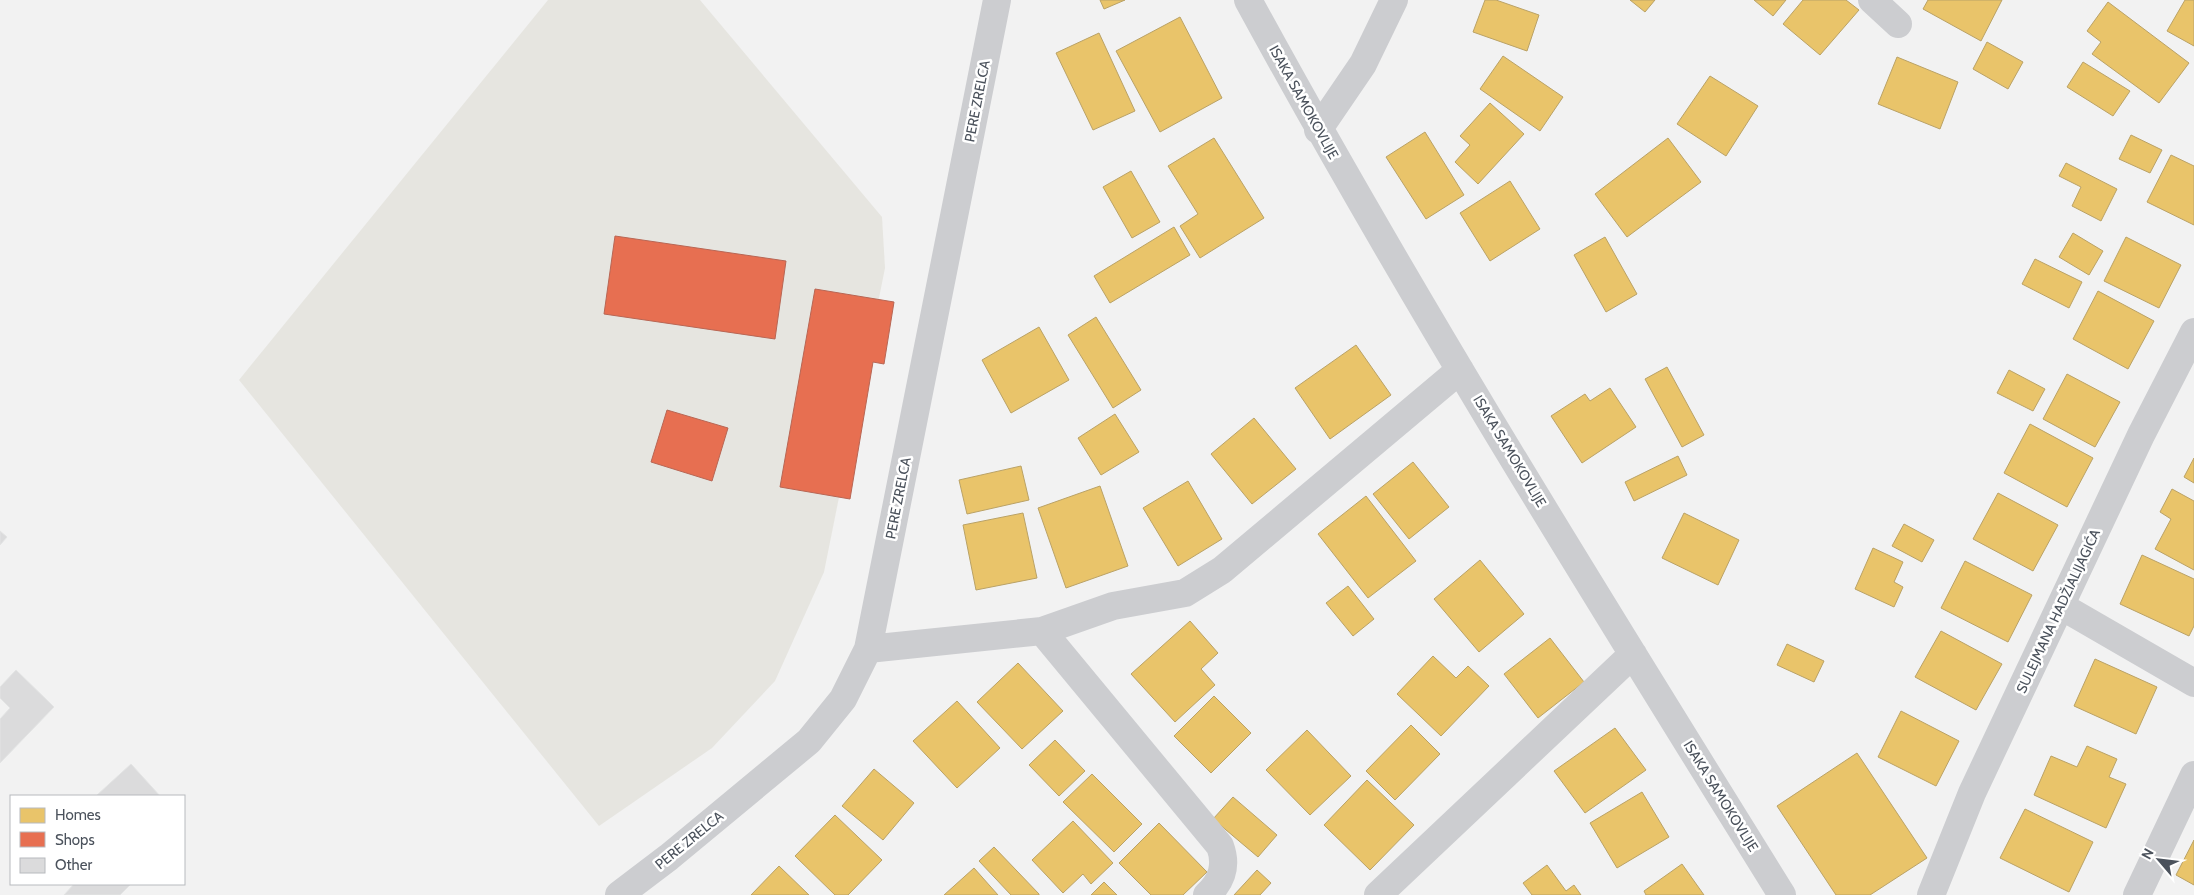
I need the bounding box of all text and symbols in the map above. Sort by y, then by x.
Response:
street label: ISAKA SAMOKOVLIJE [1265,42,1343,162]
street label: PERE ZRELCA [960,58,994,143]
street label: ISAKA SAMOKOVLIJE [1469,392,1551,511]
street label: PERE ZRELCA [881,455,915,540]
street label: SULEJMANA HADŽIALIJAGIĆA [2012,526,2104,696]
street label: ISAKA SAMOKOVLIJE [1680,737,1763,855]
legend [10,795,185,885]
text: Homes [55,806,101,824]
street label: PERE ZRELCA [651,807,727,873]
text: Shops [55,831,95,849]
north arrow [2134,835,2184,885]
text: N [2137,845,2158,862]
text: Other [55,856,92,874]

